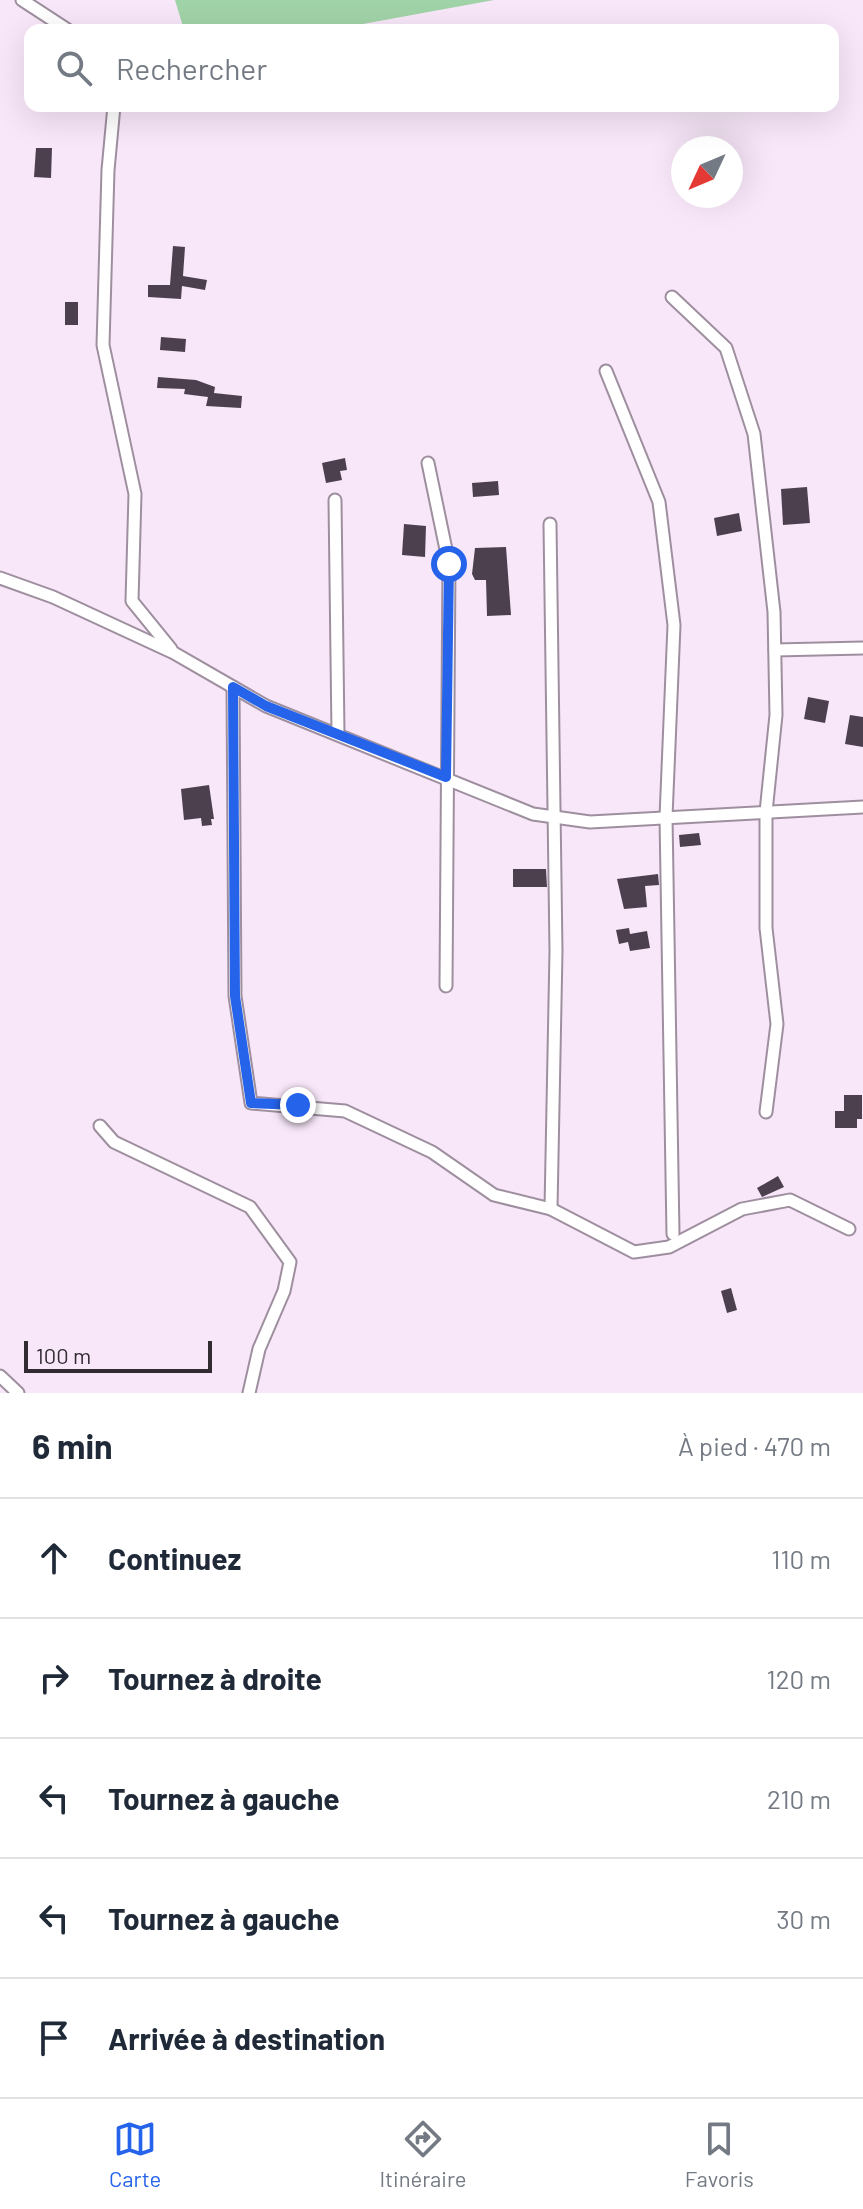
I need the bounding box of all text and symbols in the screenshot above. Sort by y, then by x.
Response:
search box [24,24,839,112]
icon: search [52,46,96,90]
text: Rechercher [116,50,267,86]
north arrow [671,136,743,208]
route start [431,546,467,582]
route end [280,1087,316,1123]
scale bar [24,1337,212,1373]
text: 100 m [36,1342,91,1368]
text: 6 min [32,1425,113,1466]
text: À pied · 470 m [678,1430,831,1461]
icon: ahead [32,1536,76,1580]
text: Continuez [108,1540,241,1576]
text: 110 m [771,1543,831,1574]
icon: right [32,1656,76,1700]
text: Tournez à droite [108,1660,322,1696]
text: 120 m [767,1663,831,1694]
icon: left [32,1776,76,1820]
text: Tournez à gauche [108,1780,340,1816]
text: 210 m [767,1783,831,1814]
icon: left [32,1896,76,1940]
text: Tournez à gauche [108,1900,340,1936]
text: 30 m [776,1903,831,1934]
icon: arrive [32,2016,76,2060]
text: Arrivée à destination [108,2020,385,2056]
tab: Carte [109,2117,161,2191]
tab: Itinéraire [379,2117,467,2191]
tab: Favoris [685,2117,754,2191]

